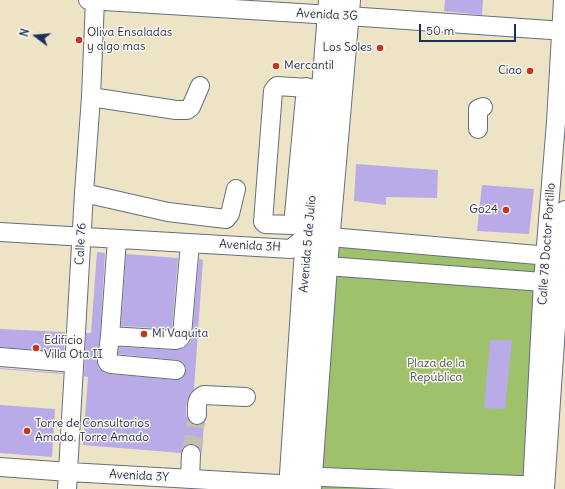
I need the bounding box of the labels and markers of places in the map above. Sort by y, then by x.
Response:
place label: Oliva Ensaladas y algo mas [87,26,172,54]
marker: Oliva Ensaladas y algo mas [74,35,84,45]
place label: Los Soles [323,41,372,55]
marker: Los Soles [375,43,385,53]
place label: Mercantil [284,59,334,73]
marker: Mercantil [271,61,281,71]
place label: Ciao [498,64,522,78]
marker: Ciao [525,66,535,76]
place label: Go24 [469,203,498,217]
marker: Go24 [501,205,511,215]
place label: Mi Vaquita [152,327,208,341]
marker: Mi Vaquita [139,329,149,339]
place label: Edificio Villa Ota II [44,334,103,362]
marker: Edificio Villa Ota II [31,343,41,353]
place label: Torre de Consultorios Amado. Torre Amado [35,417,150,445]
marker: Torre de Consultorios Amado. Torre Amado [22,426,32,436]

